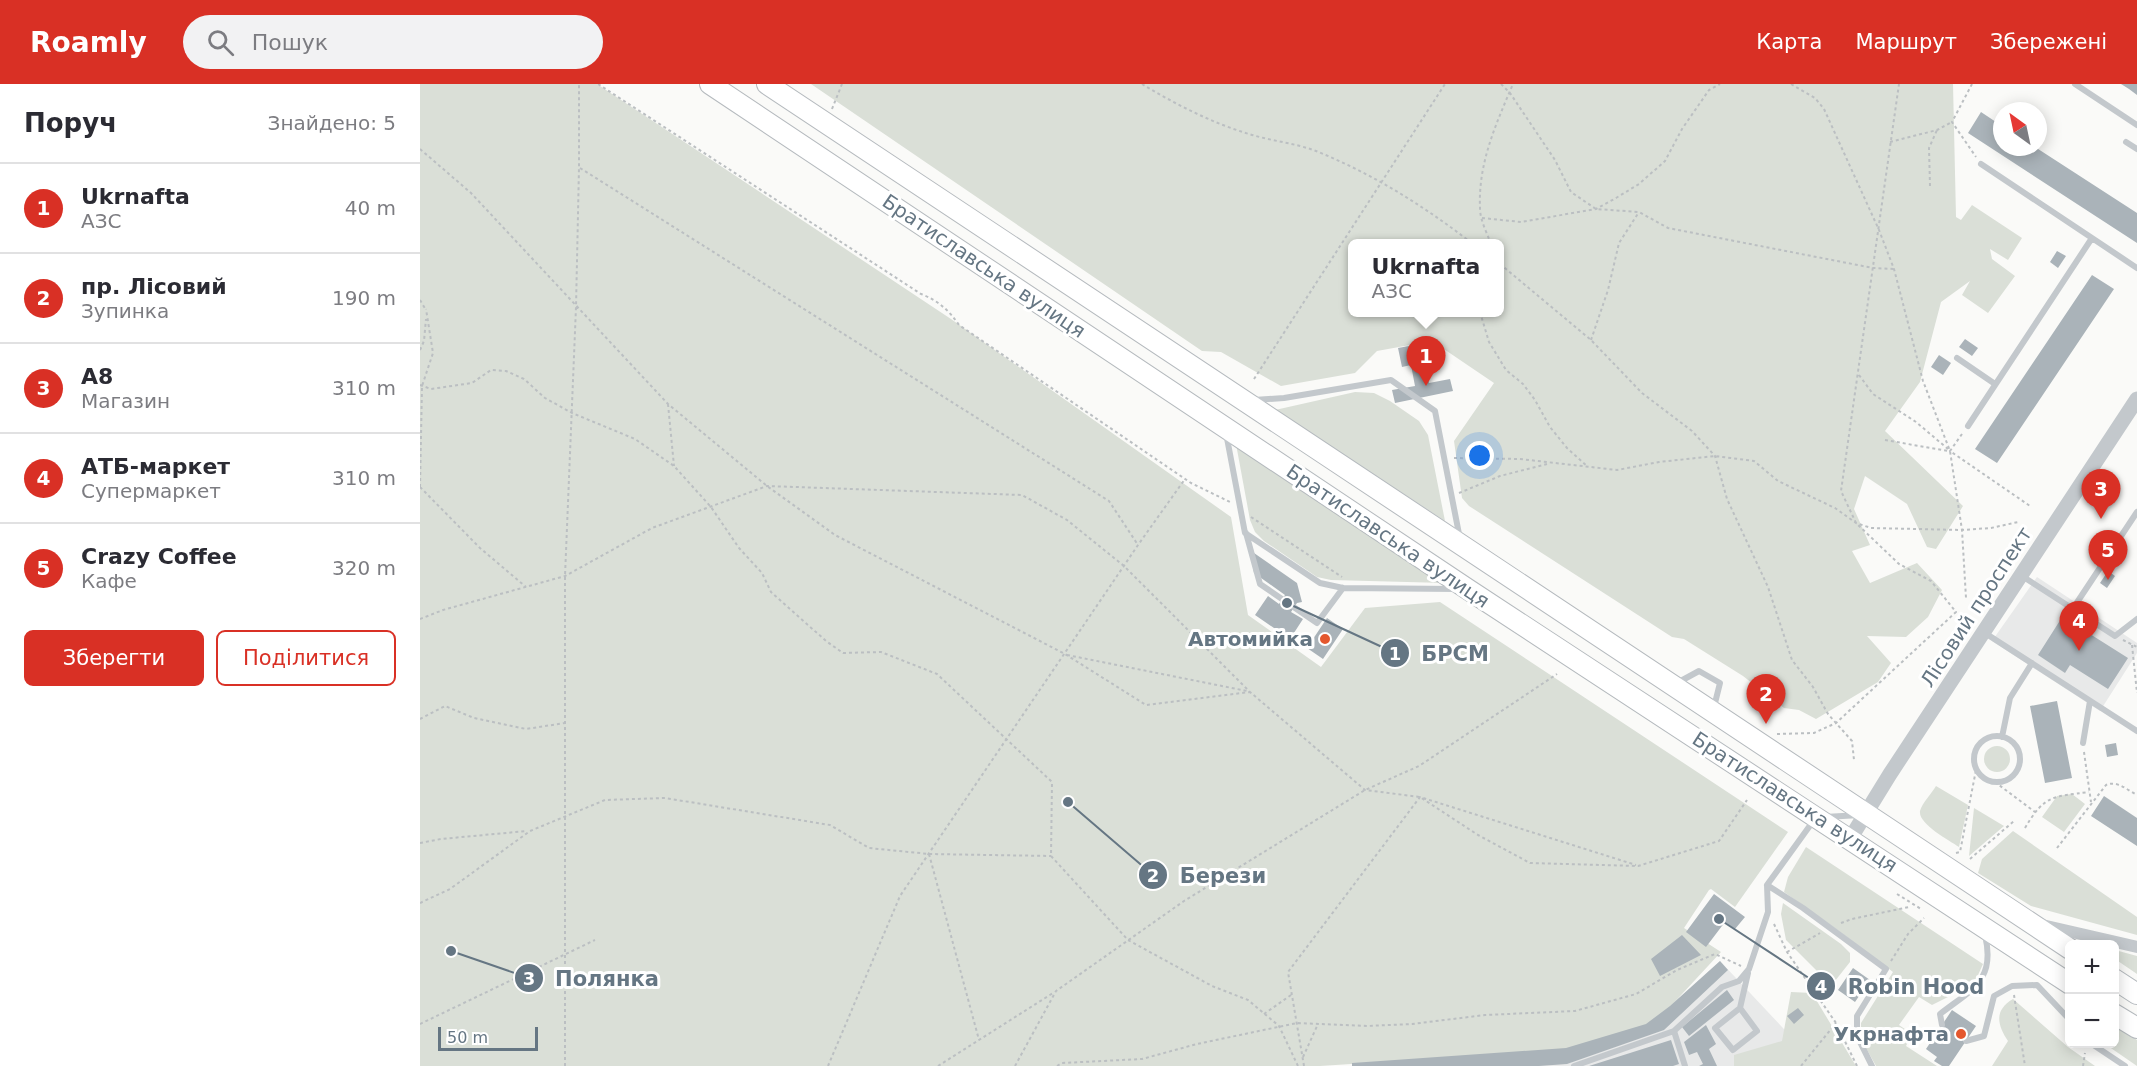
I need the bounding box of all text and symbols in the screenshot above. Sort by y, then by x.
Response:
search box [183,15,603,69]
text: Roamly [30,26,147,59]
icon: search [204,26,237,59]
text: Пошук [252,30,328,55]
text: Карта [1756,30,1822,54]
text: Маршрут [1855,30,1957,54]
text: Збережені [1990,30,2107,54]
north arrow [1993,102,2047,156]
text: Поруч [24,108,117,138]
text: Знайдено: 5 [268,111,396,135]
text: Ukrnafta [81,184,190,209]
street label: Братиславська вулиця [878,189,1090,343]
text: 1 [37,196,50,220]
text: 40 m [345,196,396,220]
text: АЗС [81,209,121,233]
popup [1348,239,1504,317]
text: Ukrnafta [1372,254,1480,279]
text: пр. Лісовий [81,274,227,299]
text: АЗС [1372,279,1412,303]
text: 2 [37,286,50,310]
text: 190 m [332,286,396,310]
text: Зупинка [81,299,169,323]
pin: 1 [1406,336,1446,386]
text: А8 [81,364,113,389]
text: 3 [37,376,50,400]
text: 310 m [332,376,396,400]
text: Магазин [81,389,170,413]
your location [1465,441,1494,470]
text: АТБ-маркет [81,454,230,479]
street label: Братиславська вулиця [1282,459,1494,613]
text: 4 [37,466,50,490]
text: 310 m [332,466,396,490]
pin: 3 [2082,470,2120,519]
text: Супермаркет [81,479,221,503]
street label: Лісовий проспект [1915,522,2037,692]
pin: 5 [2088,530,2128,580]
text: Crazy Coffee [81,544,237,569]
text: 5 [37,556,50,580]
text: 320 m [332,556,396,580]
text: Кафе [81,569,137,593]
pin: 4 [2060,602,2098,651]
place label: Автомийка [1188,627,1313,651]
button: Зберегти [24,630,204,686]
button: Поділитися [216,630,396,686]
marker: Автомийка [1318,632,1332,646]
callout: БРСМ [1380,634,1501,673]
text: БРСМ [1421,642,1489,666]
text: 1 [1389,643,1401,664]
pin: 2 [1746,674,1786,724]
street label: Братиславська вулиця [1688,727,1902,877]
callout: Берези [1138,856,1278,895]
text: Берези [1180,864,1266,888]
text: 2 [1147,865,1159,886]
map controls [2065,940,2119,1048]
button: + [2065,940,2119,994]
callout: Полянка [514,959,671,998]
text: Полянка [555,967,659,991]
callout: Robin Hood [1806,967,1996,1006]
text: 3 [523,968,535,989]
text: Robin Hood [1848,975,1984,999]
text: 4 [1815,976,1827,997]
button: − [2065,994,2119,1048]
place label: Укрнафта [1833,1022,1949,1046]
scale bar [438,1024,538,1052]
marker: Укрнафта [1954,1027,1968,1041]
text: 50 m [447,1028,488,1047]

